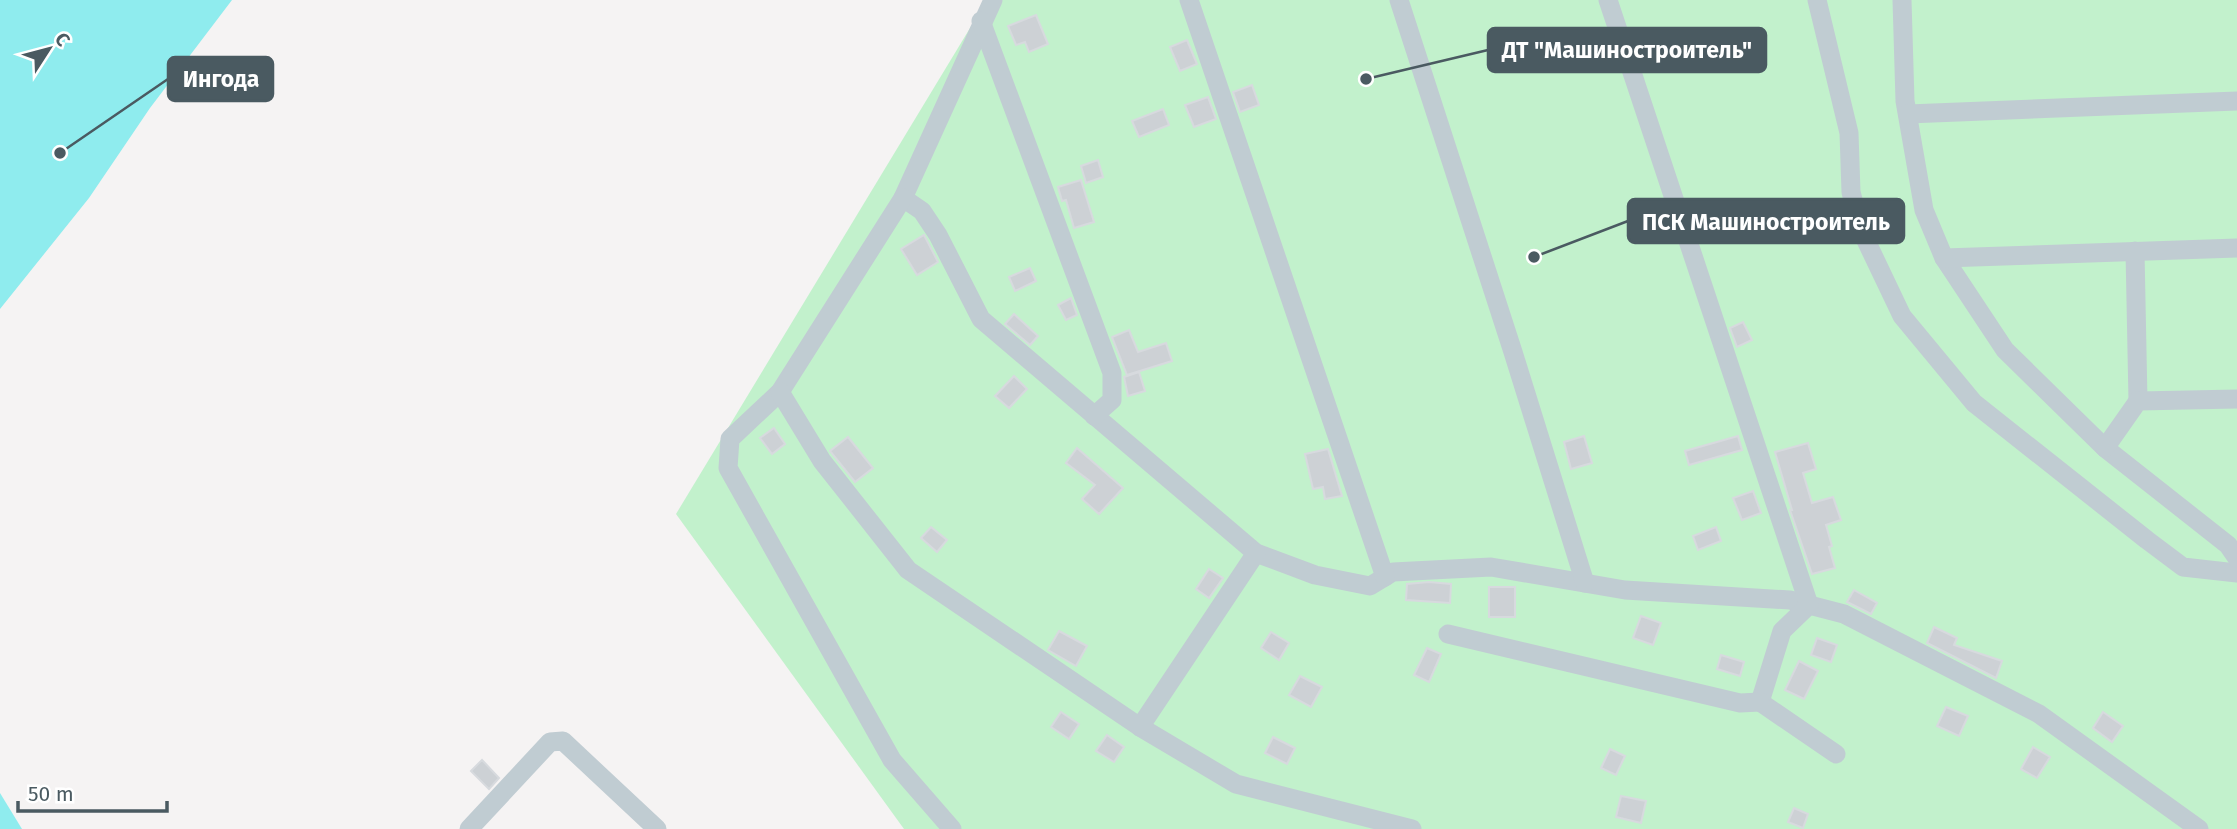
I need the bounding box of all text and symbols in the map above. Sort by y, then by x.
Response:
north arrow [14,14,84,84]
text: С [50,28,75,51]
callout: ДТ "Машиностроитель" [1488,28,1766,72]
text: ДТ "Машиностроитель" [1501,36,1752,64]
callout: Ингода [168,57,273,101]
text: Ингода [183,65,259,93]
callout: ПСК Машиностроитель [1628,199,1904,243]
text: ПСК Машиностроитель [1642,208,1890,236]
scale bar [18,770,166,814]
text: 50 m [28,781,74,807]

